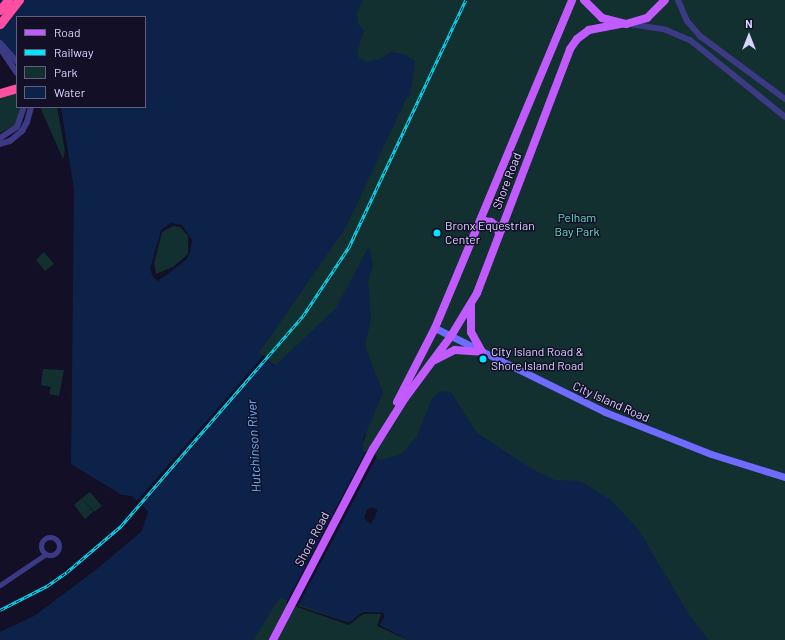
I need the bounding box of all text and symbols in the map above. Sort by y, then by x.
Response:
legend [16,16,146,108]
north arrow [729,16,769,56]
text: N [745,17,753,30]
text: Road [54,25,81,39]
text: Railway [54,45,93,59]
text: Park [54,65,78,79]
text: Water [54,85,85,99]
street label: Shore Road [490,151,524,211]
park label: Pelham Bay Park [554,211,600,239]
place label: Bronx Equestrian Center [445,219,535,247]
marker: Bronx Equestrian Center [432,228,442,238]
place label: City Island Road & Shore Island Road [491,345,584,373]
marker: City Island Road & Shore Island Road [478,354,488,364]
street label: City Island Road [570,379,652,425]
water label: Hutchinson River [244,399,264,493]
street label: Shore Road [292,509,332,569]

